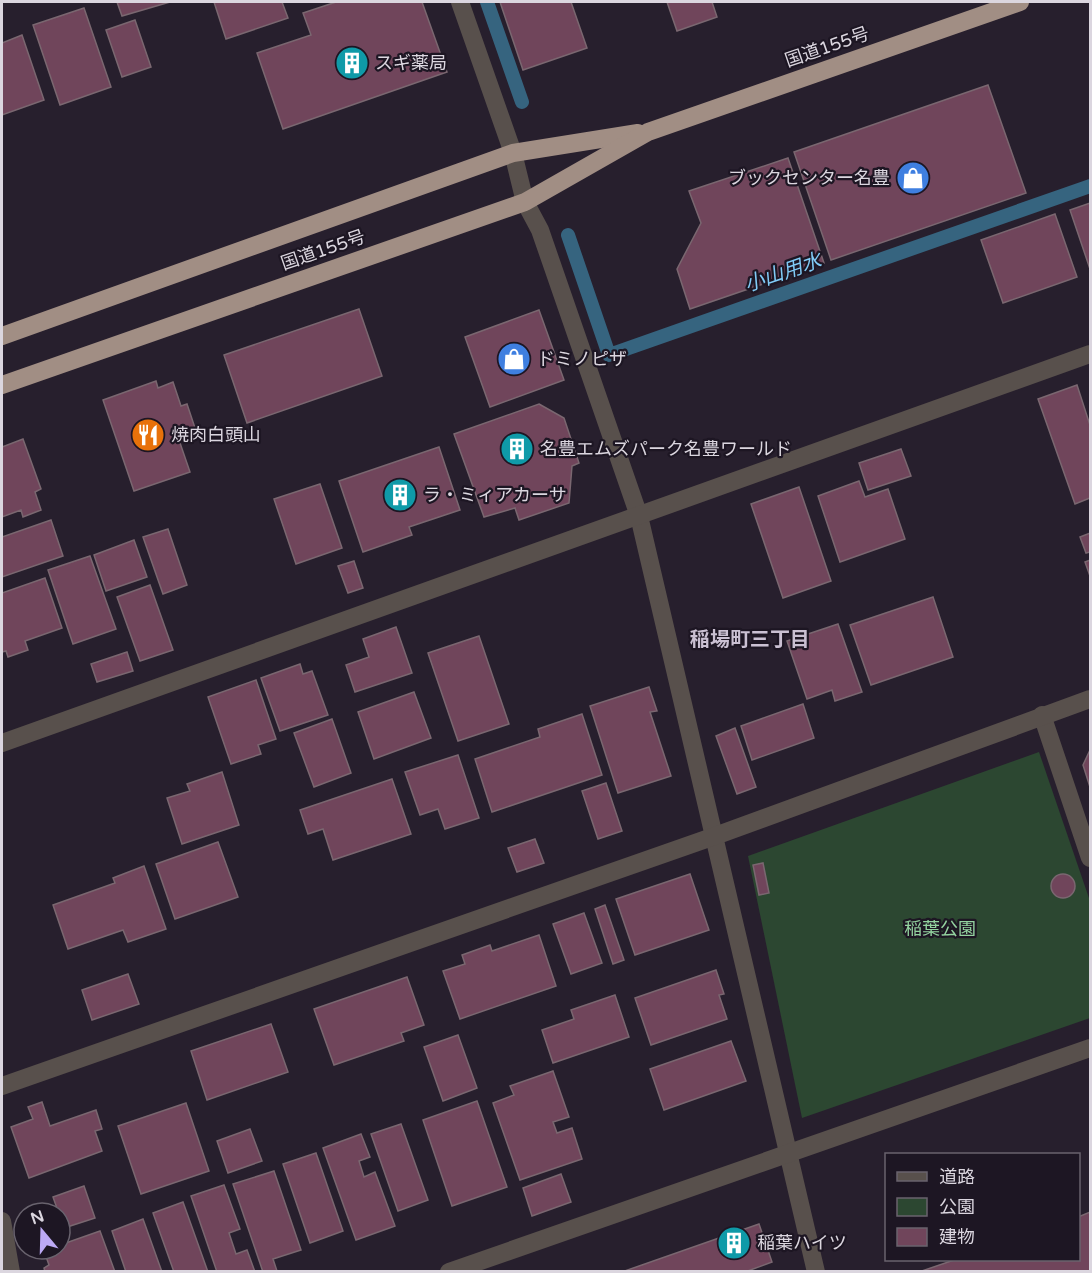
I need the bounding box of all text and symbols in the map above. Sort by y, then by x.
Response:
street label: 国道155号 [782,22,872,72]
building icon: スギ薬局 [334,45,370,81]
place label: スギ薬局 [375,52,447,74]
shop icon: ブックセンター名豊 [895,160,931,196]
place label: ブックセンター名豊 [728,167,890,189]
street label: 国道155号 [278,225,368,275]
water label: 小山用水 [741,248,827,297]
shop icon: ドミノピザ [496,341,532,377]
place label: ドミノピザ [537,348,627,370]
restaurant icon: 焼肉白頭山 [130,417,166,453]
place label: 焼肉白頭山 [171,424,261,446]
building icon: 名豊エムズパーク名豊ワールド [499,431,535,467]
place label: 名豊エムズパーク名豊ワールド [540,438,792,460]
building icon: ラ・ミィアカーサ [382,477,418,513]
place label: ラ・ミィアカーサ [423,484,567,506]
district label: 稲場町三丁目 [690,628,810,652]
park label: 稲葉公園 [904,918,976,940]
legend [885,1153,1080,1261]
text: 道路 [939,1166,975,1188]
text: 公園 [939,1196,975,1218]
north arrow [12,1201,72,1261]
text: N [28,1206,47,1229]
building icon: 稲葉ハイツ [716,1225,752,1261]
text: 建物 [939,1226,975,1248]
place label: 稲葉ハイツ [757,1232,847,1254]

